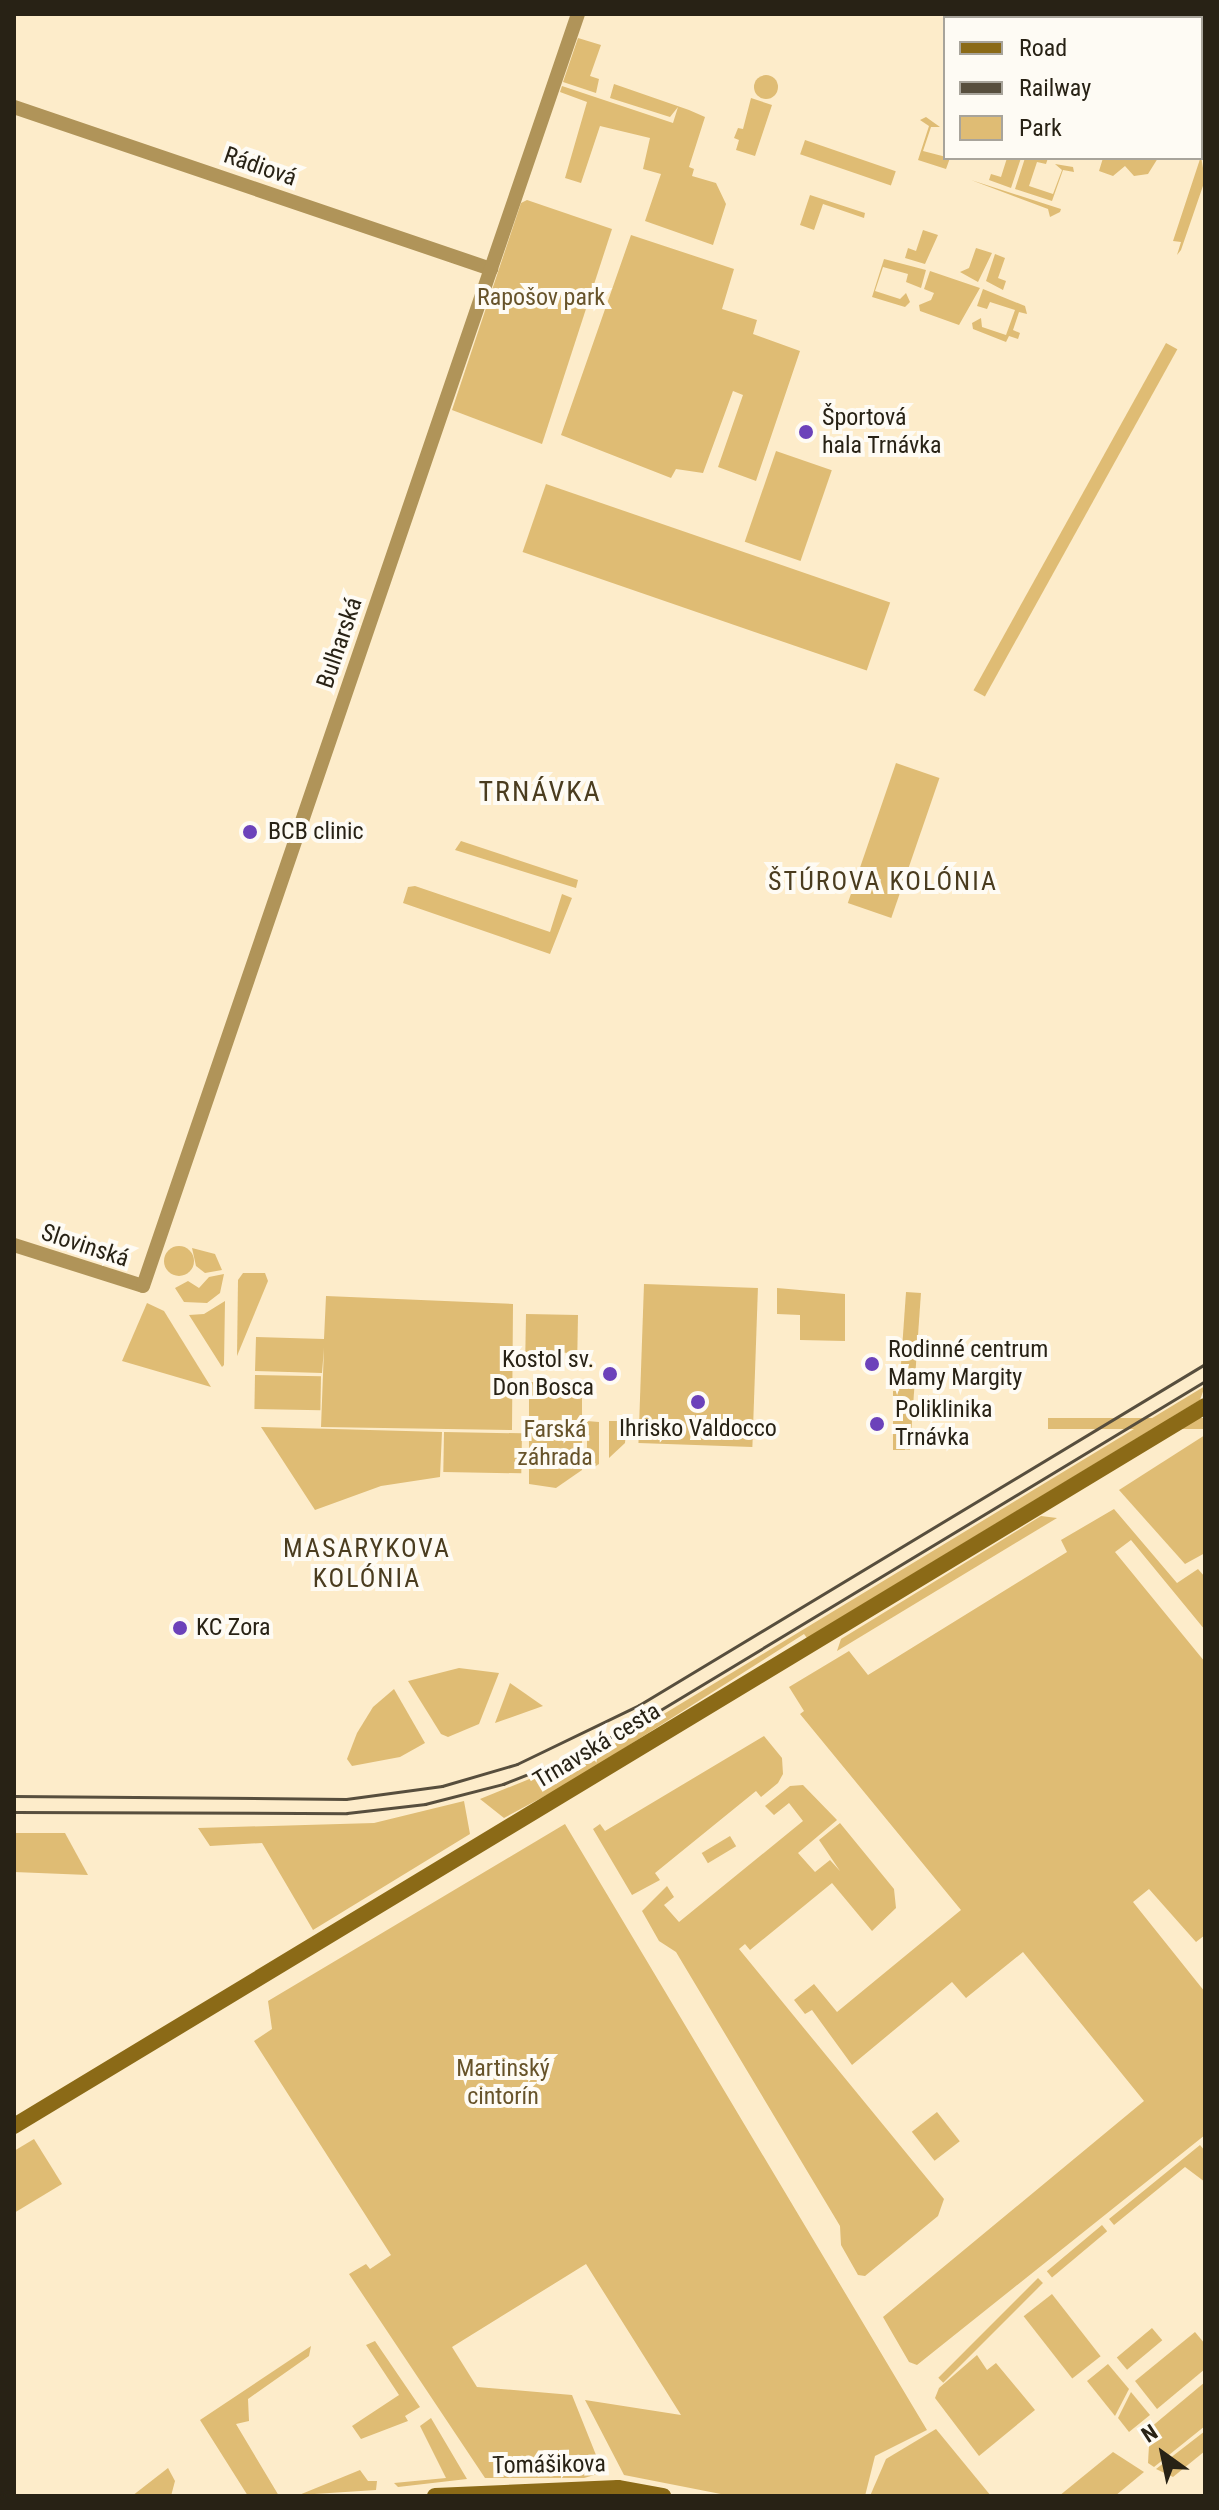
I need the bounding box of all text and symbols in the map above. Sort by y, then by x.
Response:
legend [943,16,1203,160]
text: Road [1019,34,1067,62]
text: Railway [1019,74,1091,102]
text: Park [1019,114,1062,142]
street label: Rádiová [220,141,300,193]
park label: Rapošov park [477,284,605,312]
place label: Športová hala Trnávka [822,404,942,460]
marker: Športová hala Trnávka [797,423,815,441]
street label: Bulharská [311,594,369,692]
district label: TRNÁVKA [478,775,602,809]
place label: BCB clinic [268,818,364,846]
marker: BCB clinic [239,821,261,843]
district label: ŠTÚROVA KOLÓNIA [768,866,998,898]
street label: Slovinská [38,1218,132,1274]
place label: Rodinné centrum Mamy Margity [888,1336,1048,1392]
place label: Kostol sv. Don Bosca [492,1346,594,1402]
marker: Rodinné centrum Mamy Margity [863,1355,881,1373]
marker: Kostol sv. Don Bosca [601,1365,619,1383]
marker: Ihrisko Valdocco [689,1393,707,1411]
place label: Poliklinika Trnávka [895,1396,992,1452]
marker: Poliklinika Trnávka [866,1413,888,1435]
place label: Ihrisko Valdocco [619,1415,777,1443]
park label: Farská záhrada [517,1416,593,1472]
district label: MASARYKOVA KOLÓNIA [283,1533,451,1594]
place label: KC Zora [196,1614,271,1642]
marker: KC Zora [171,1619,189,1637]
street label: Trnavská cesta [528,1697,666,1795]
park label: Martinský cintorín [456,2055,550,2111]
north arrow [1123,2414,1203,2494]
text: N [1137,2419,1162,2448]
street label: Tomášikova [492,2450,606,2480]

